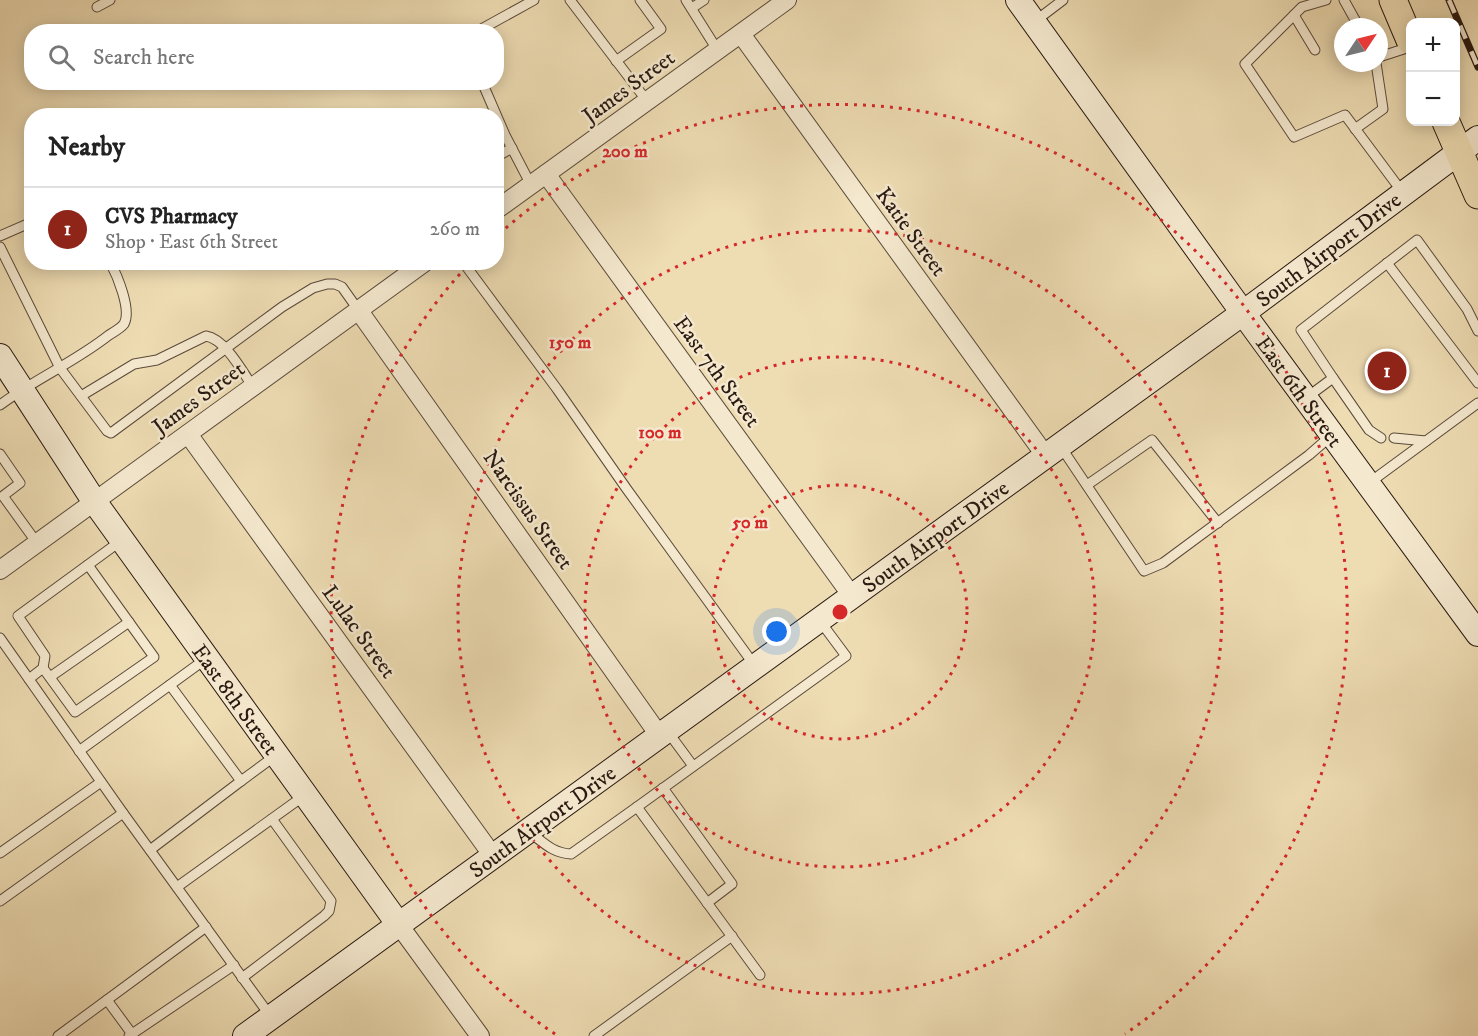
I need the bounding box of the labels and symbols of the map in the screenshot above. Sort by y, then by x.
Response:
north arrow [1334,18,1388,72]
street label: James Street [576,45,680,131]
text: 200 m [602,141,648,163]
street label: Katie Street [869,182,952,282]
street label: South Airport Drive [1251,187,1407,314]
street label: East 7th Street [667,311,766,433]
street label: East 6th Street [1249,331,1348,453]
text: 150 m [549,332,592,354]
pin: 1 [1368,348,1406,394]
street label: James Street [146,356,250,442]
text: 100 m [638,422,682,444]
street label: Narcissus Street [477,445,579,575]
street label: South Airport Drive [857,475,1014,599]
text: 50 m [731,512,768,534]
street label: Lulac Street [316,580,402,684]
centre of rings [830,602,850,622]
your location [762,617,791,646]
street label: East 8th Street [186,639,284,761]
street label: South Airport Drive [464,760,621,884]

